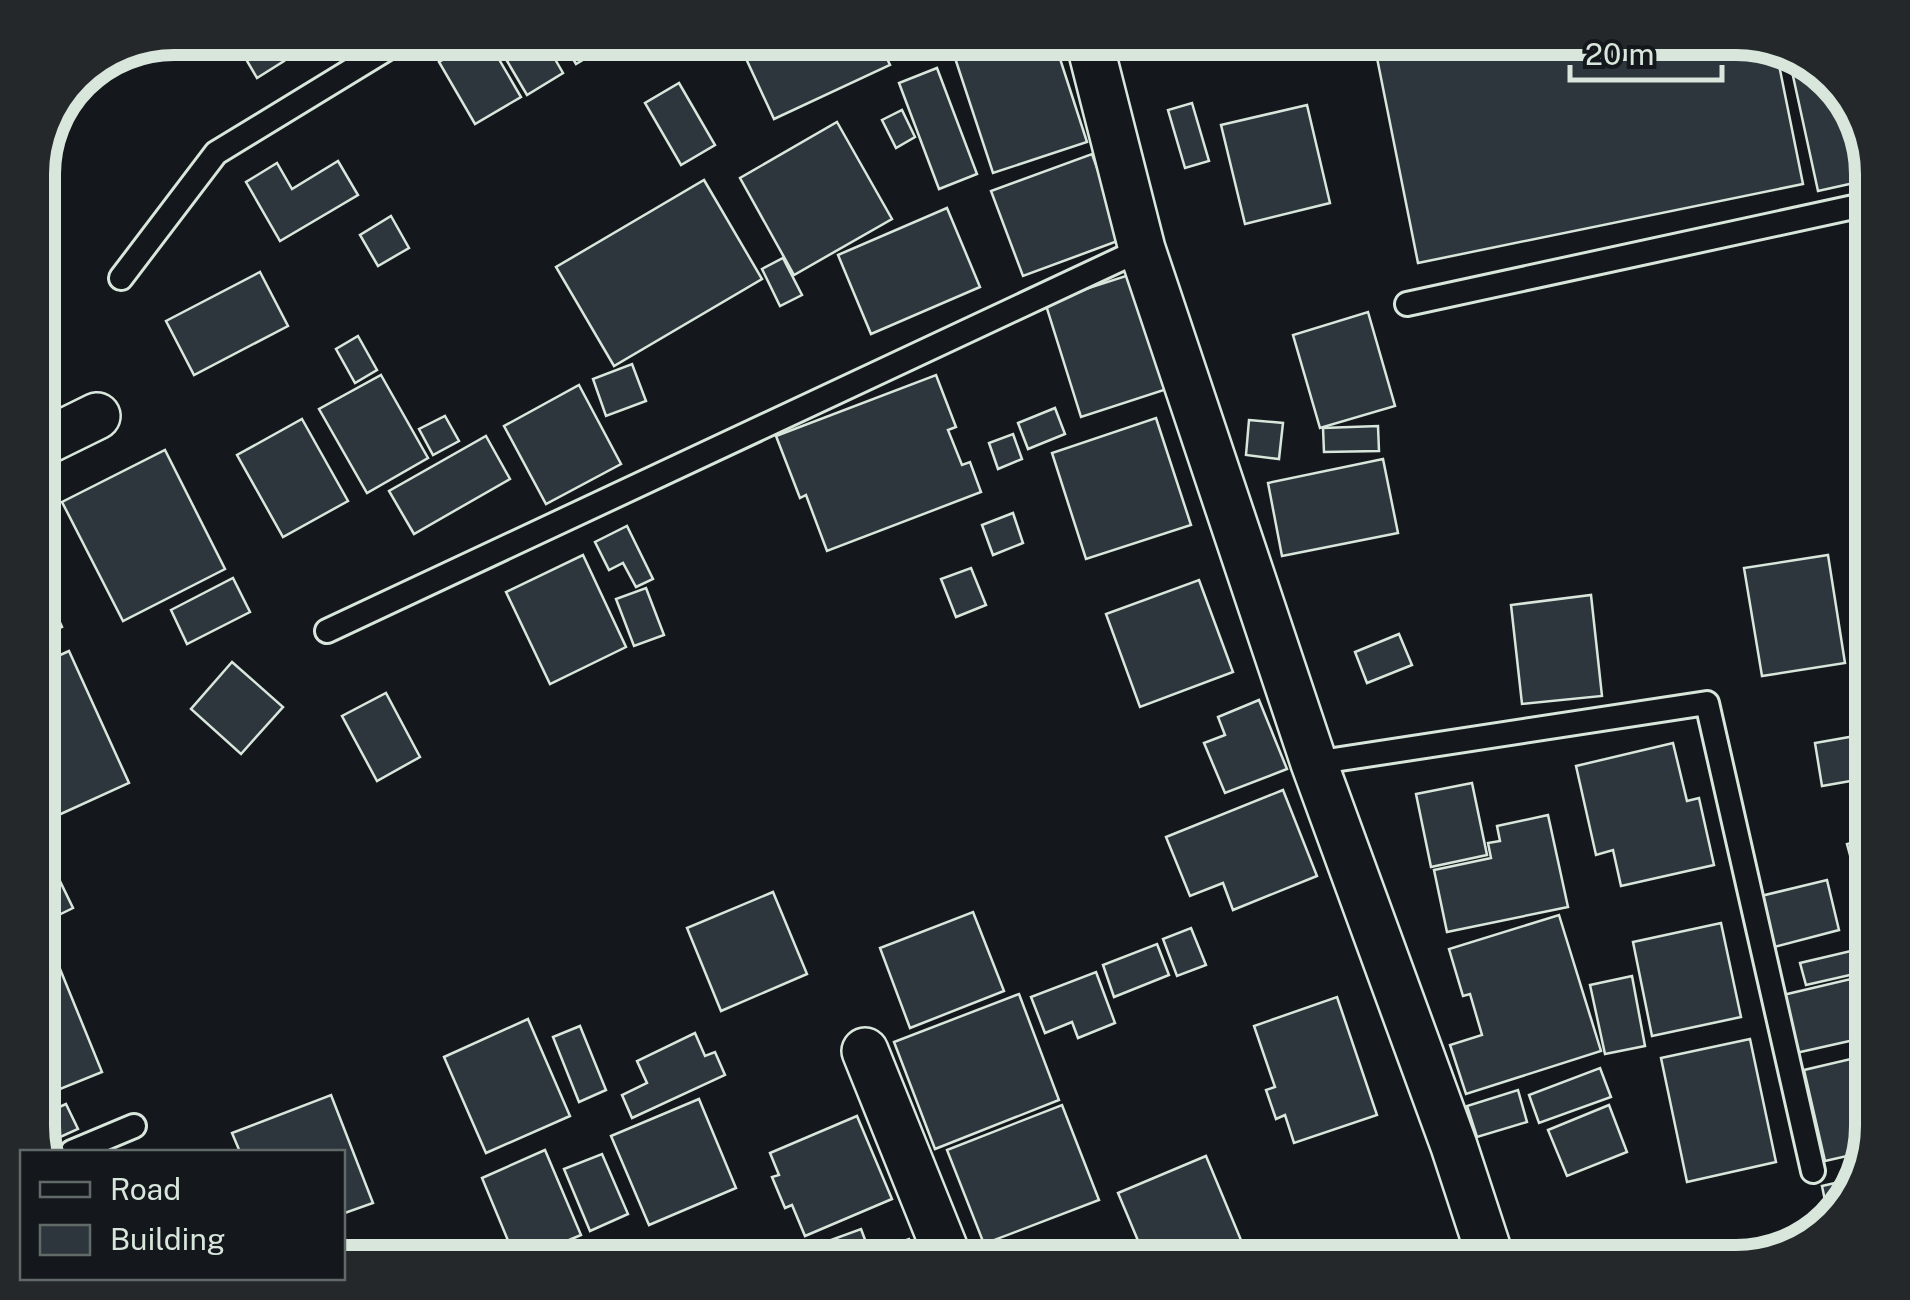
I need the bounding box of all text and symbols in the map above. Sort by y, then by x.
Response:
scale bar [1570,20,1722,82]
text: 20 m [1585,36,1654,72]
legend [20,1150,345,1280]
text: Road [110,1171,181,1207]
text: Building [110,1221,225,1257]

